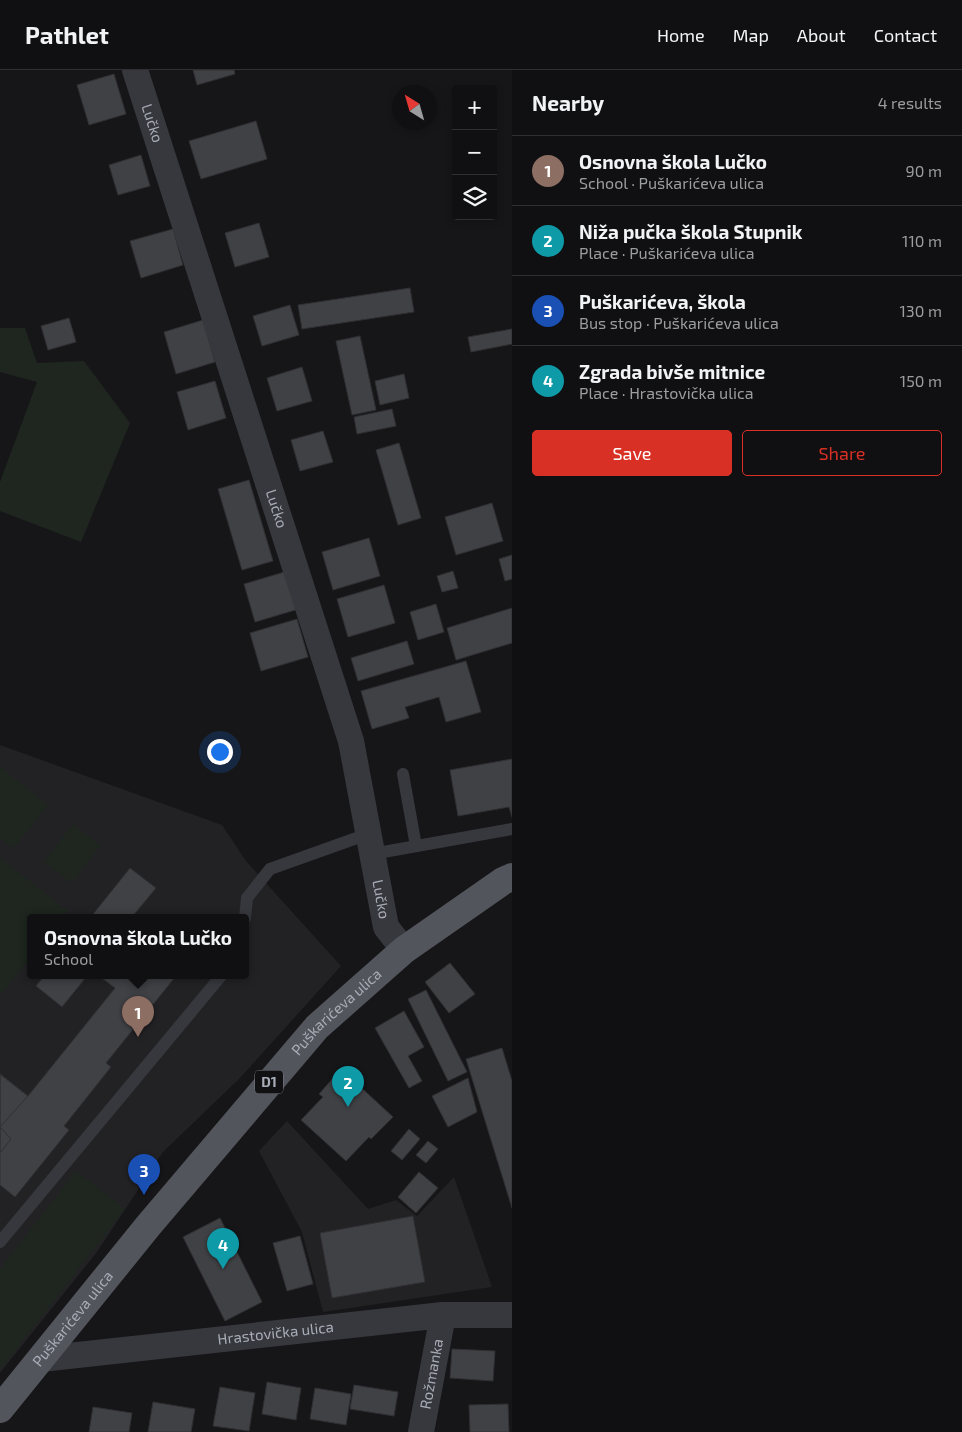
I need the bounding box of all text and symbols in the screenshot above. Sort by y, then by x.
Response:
text: Pathlet [25,20,109,49]
text: Home [657,24,705,46]
text: Map [733,24,769,46]
text: About [797,24,846,46]
text: Contact [874,24,937,46]
north arrow [392,85,437,130]
map controls [452,85,497,220]
button: + [452,85,497,130]
text: Nearby [532,90,604,115]
text: 4 results [878,93,942,112]
street label: Lučko [138,101,168,145]
button: − [452,130,497,175]
text: Osnovna škola Lučko [579,150,767,173]
text: 1 [545,161,551,180]
text: 90 m [906,161,942,180]
text: School · Puškarićeva ulica [579,173,764,192]
button: layers [452,175,497,220]
text: Niža pučka škola Stupnik [579,220,802,243]
text: 2 [543,231,553,250]
text: 110 m [902,231,942,250]
text: Place · Puškarićeva ulica [579,243,755,262]
text: Puškarićeva, škola [579,290,746,313]
text: 3 [543,301,553,320]
text: 130 m [900,301,942,320]
text: Bus stop · Puškarićeva ulica [579,313,779,332]
text: Zgrada bivše mitnice [579,360,765,383]
text: 4 [543,371,553,390]
text: 150 m [900,371,942,390]
text: Place · Hrastovička ulica [579,383,754,402]
button: Save [532,430,732,476]
button: Share [742,430,942,476]
street label: Lučko [263,487,292,530]
your location [207,739,233,765]
street label: Lučko [369,878,394,920]
popup [27,914,249,979]
text: Osnovna škola Lučko [44,926,232,949]
text: School [44,949,93,968]
street label: Puškarićeva ulica [287,964,385,1058]
pin: 1 [122,996,154,1037]
pin: 2 [332,1066,364,1107]
road number: D1 [255,1070,283,1094]
pin: 3 [128,1154,160,1195]
pin: 4 [207,1228,239,1269]
street label: Puškarićeva ulica [28,1267,116,1370]
street label: Hrastovička ulica [216,1317,334,1348]
street label: Rožmanka [415,1337,446,1411]

